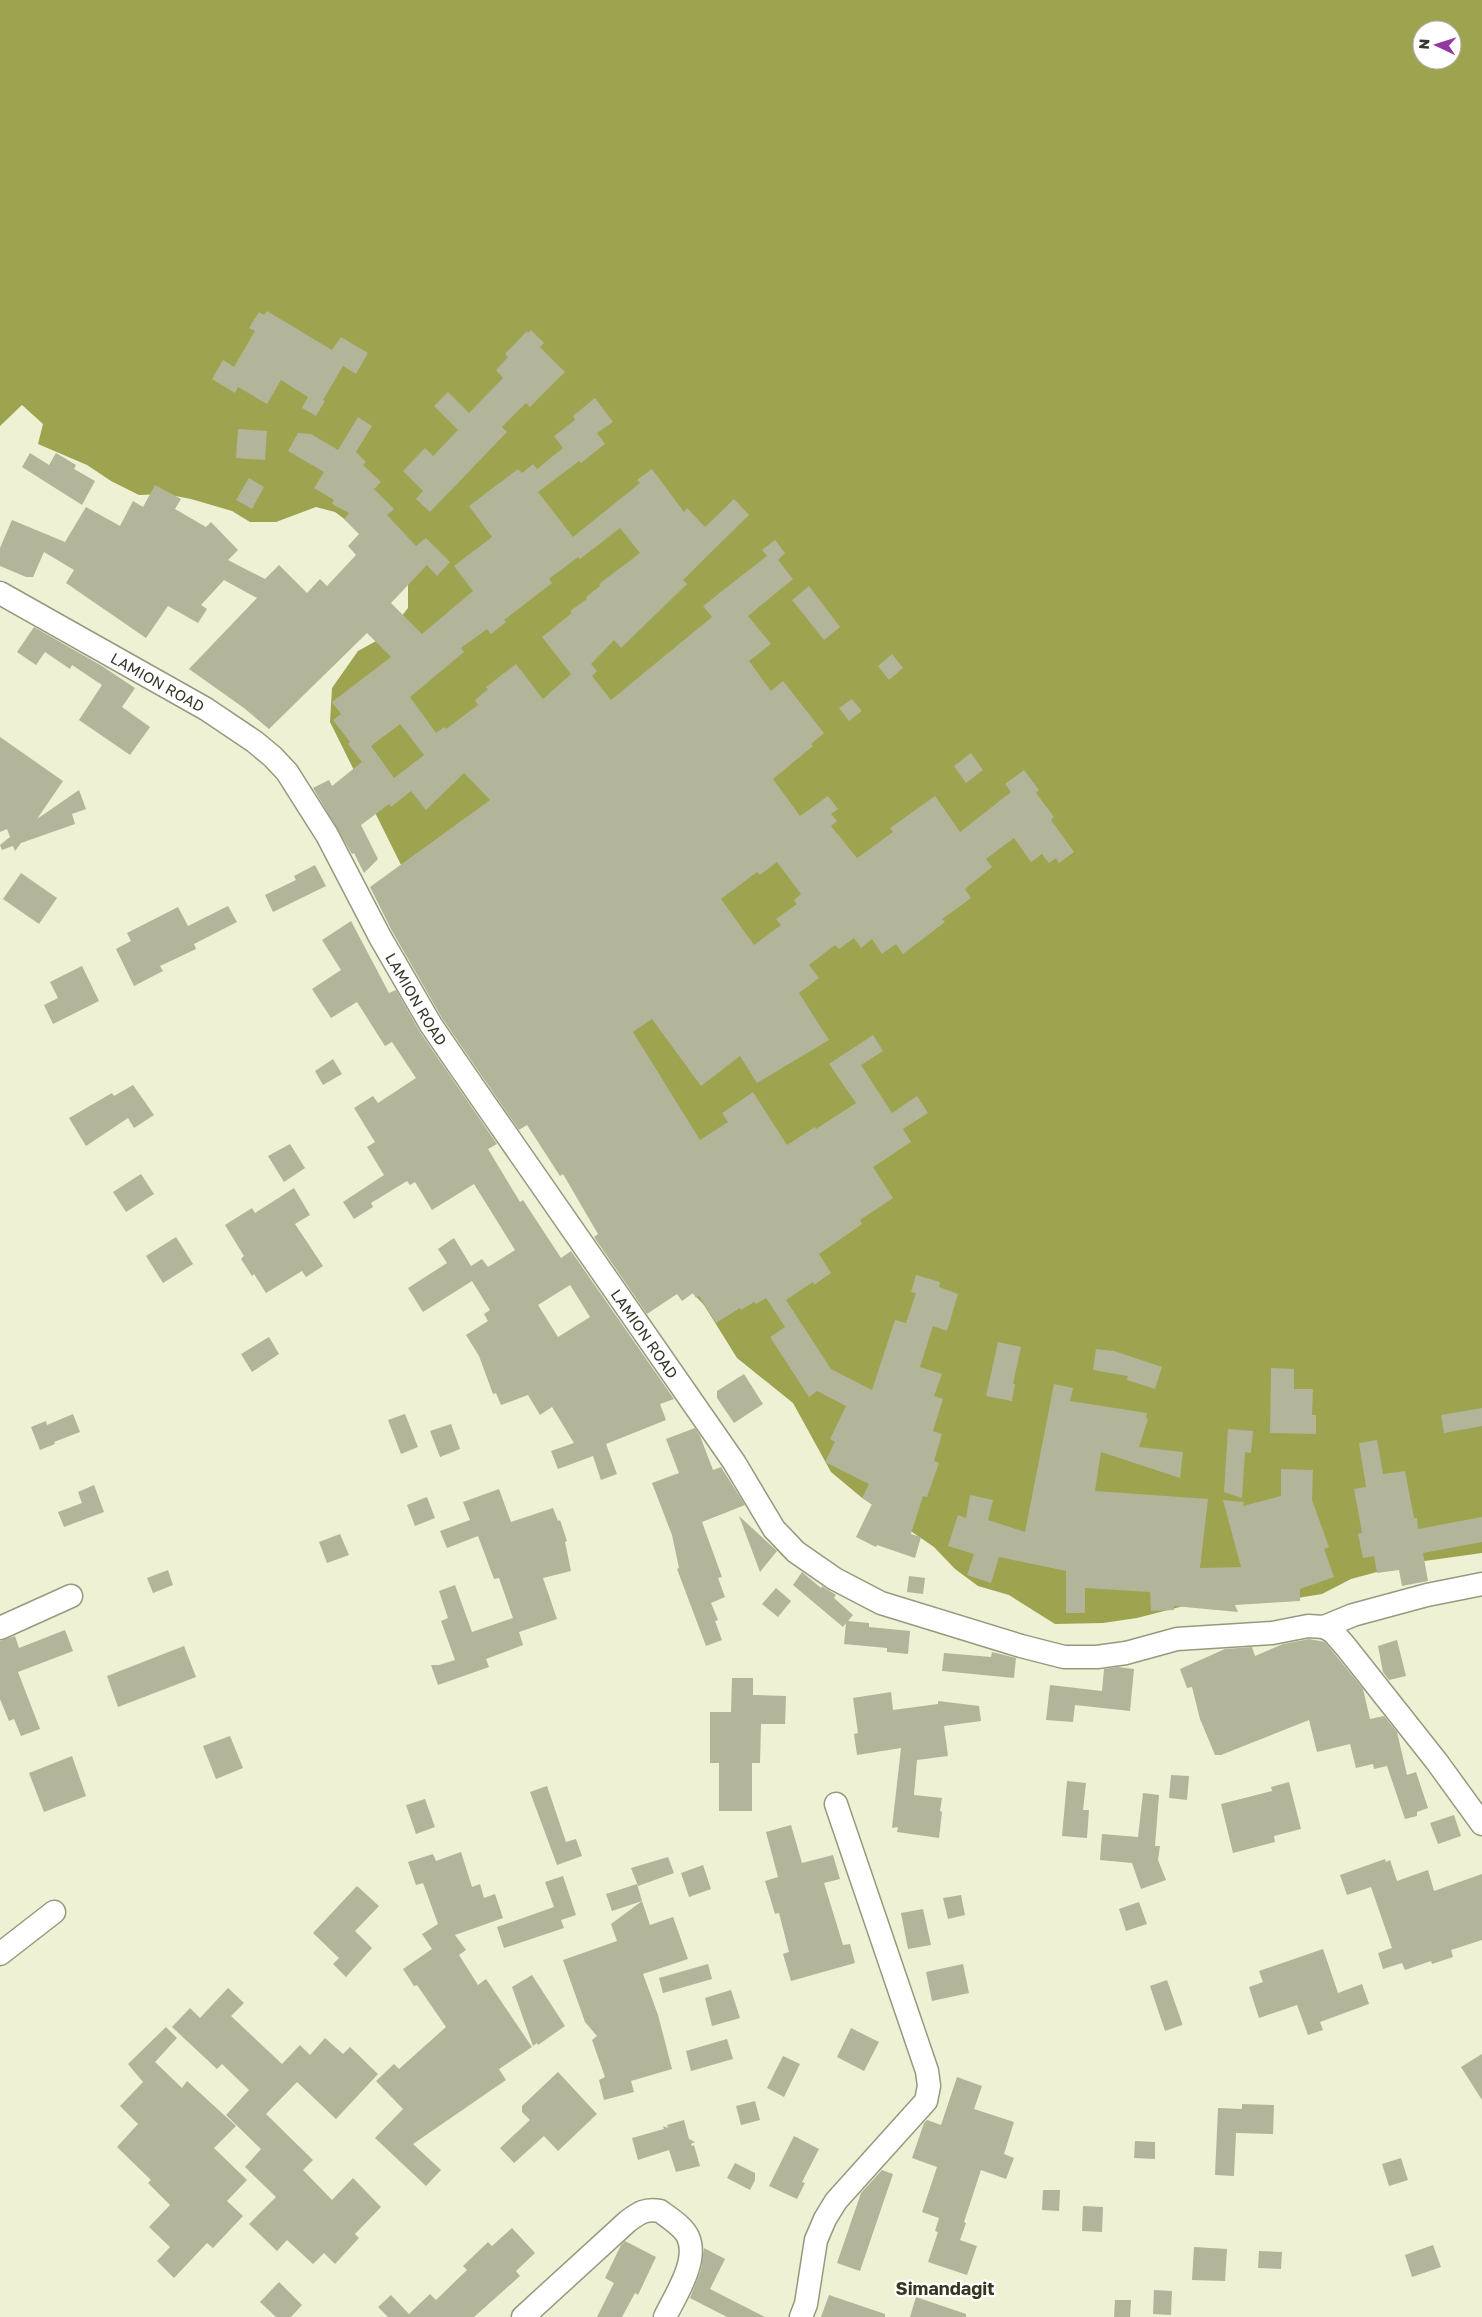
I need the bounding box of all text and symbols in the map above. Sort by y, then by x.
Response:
north arrow [1412,20,1462,70]
text: N [1415,38,1432,50]
street label: LAMION ROAD [108,648,208,715]
street label: LAMION ROAD [382,950,451,1049]
street label: LAMION ROAD [608,1285,682,1382]
district label: Simandagit [896,2277,994,2299]

